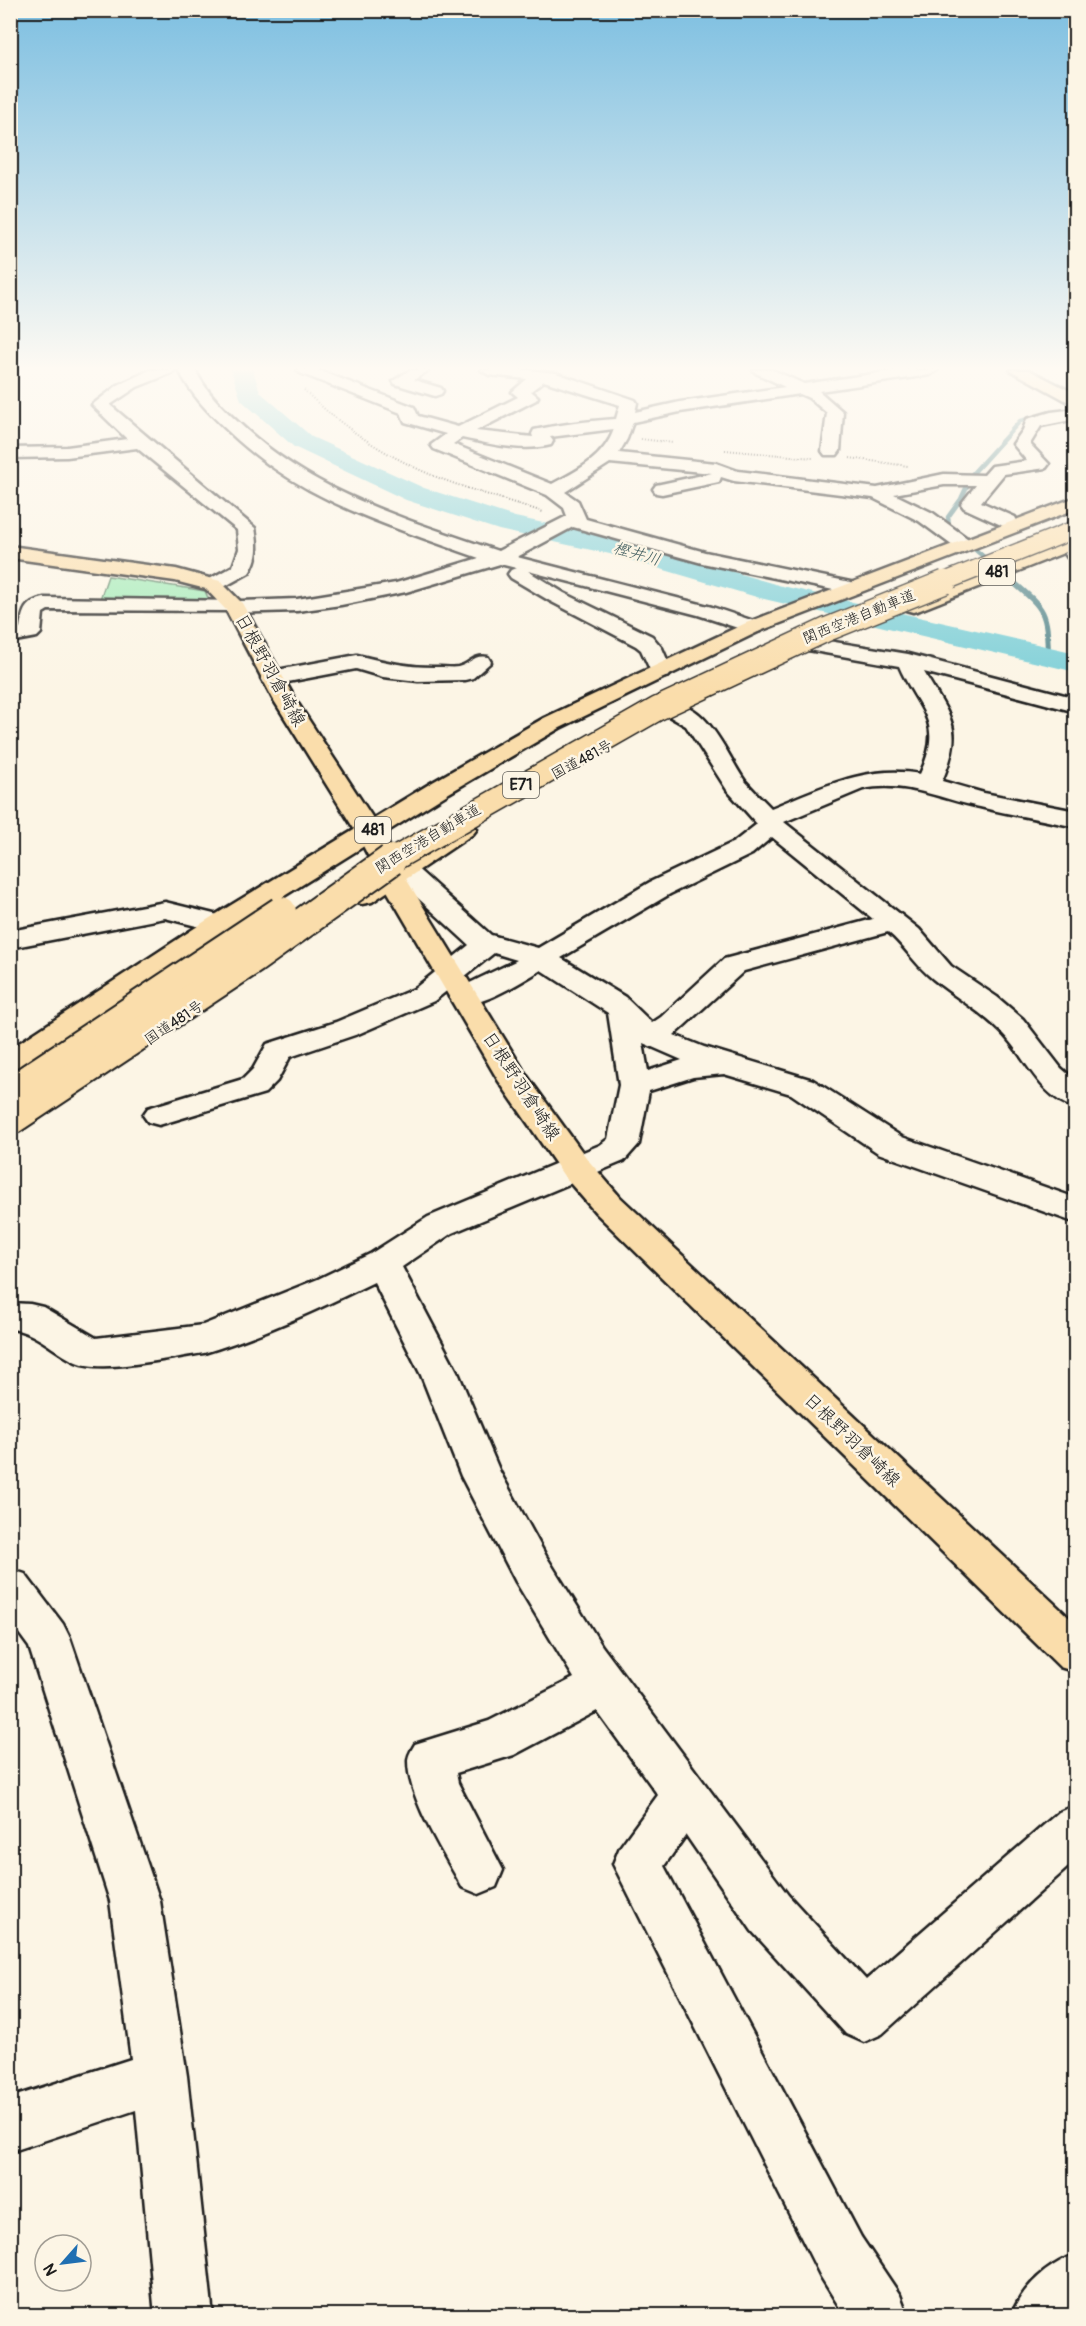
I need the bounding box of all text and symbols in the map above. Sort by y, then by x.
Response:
water label: 樫井川 [611,538,663,570]
road number: 481 [979,559,1015,585]
street label: 関西空港自動車道 [800,586,918,648]
street label: 日根野羽倉崎線 [229,609,311,731]
street label: 国道481号 [548,736,616,784]
road number: E71 [503,772,539,798]
street label: 関西空港自動車道 [372,800,484,878]
road number: 481 [355,817,391,843]
street label: 国道481号 [141,996,207,1050]
street label: 日根野羽倉崎線 [477,1027,565,1145]
street label: 日根野羽倉崎線 [799,1388,905,1492]
north arrow [33,2233,93,2293]
text: N [39,2260,62,2279]

